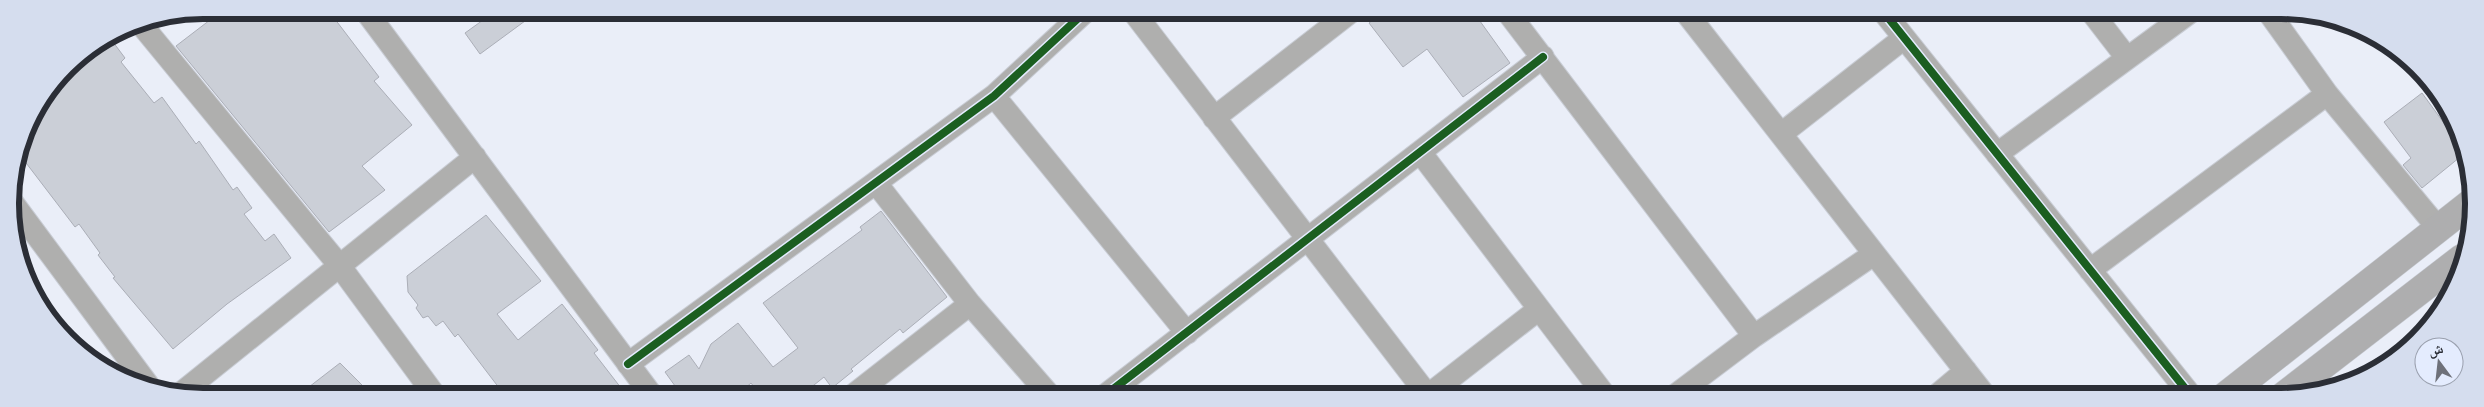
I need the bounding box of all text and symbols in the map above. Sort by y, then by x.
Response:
north arrow [2414,337,2464,387]
text: ش [2427,341,2446,361]

